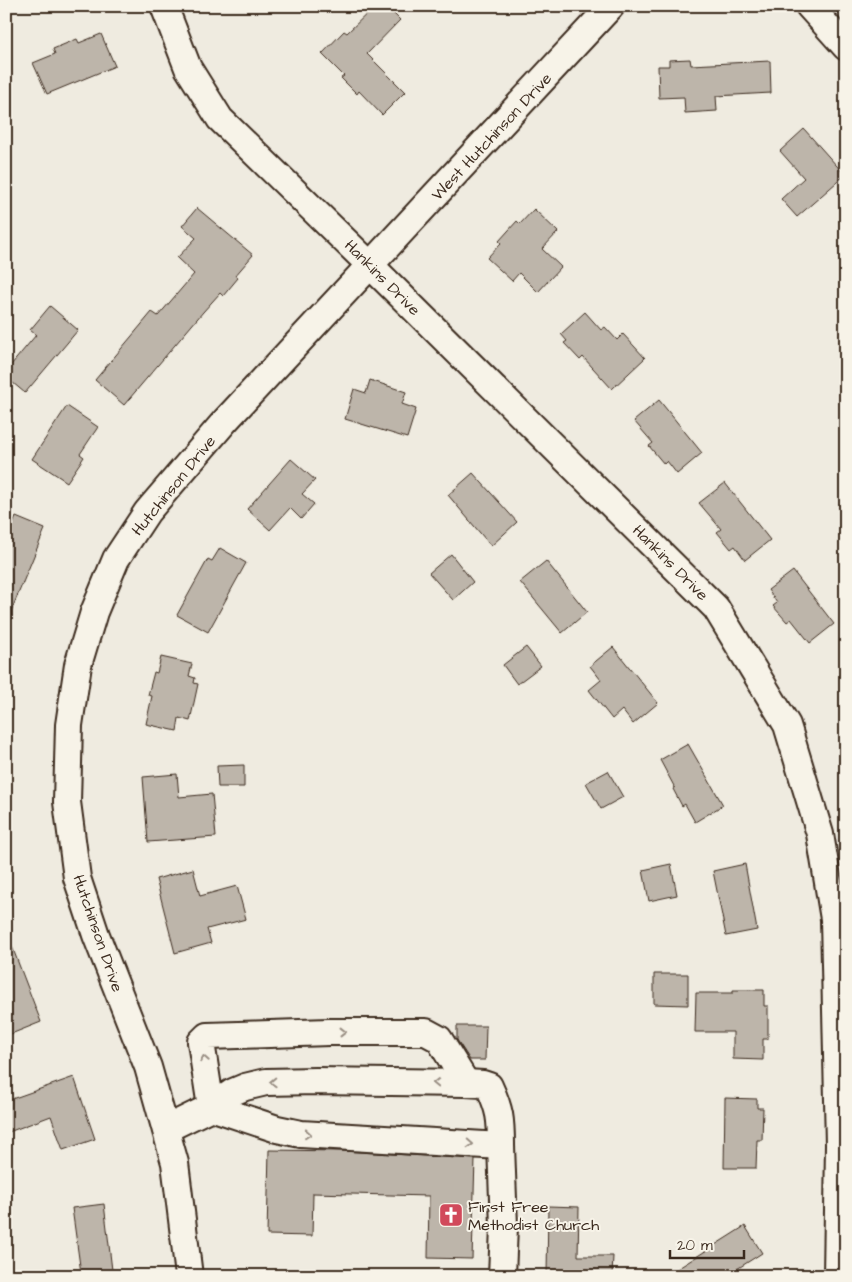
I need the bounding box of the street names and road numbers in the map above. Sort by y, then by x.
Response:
street label: West Hutchinson Drive [427,68,557,205]
street label: Hankins Drive [339,235,425,321]
street label: Hutchinson Drive [127,431,221,540]
street label: Hankins Drive [627,520,713,606]
street label: Hutchinson Drive [68,872,129,995]

